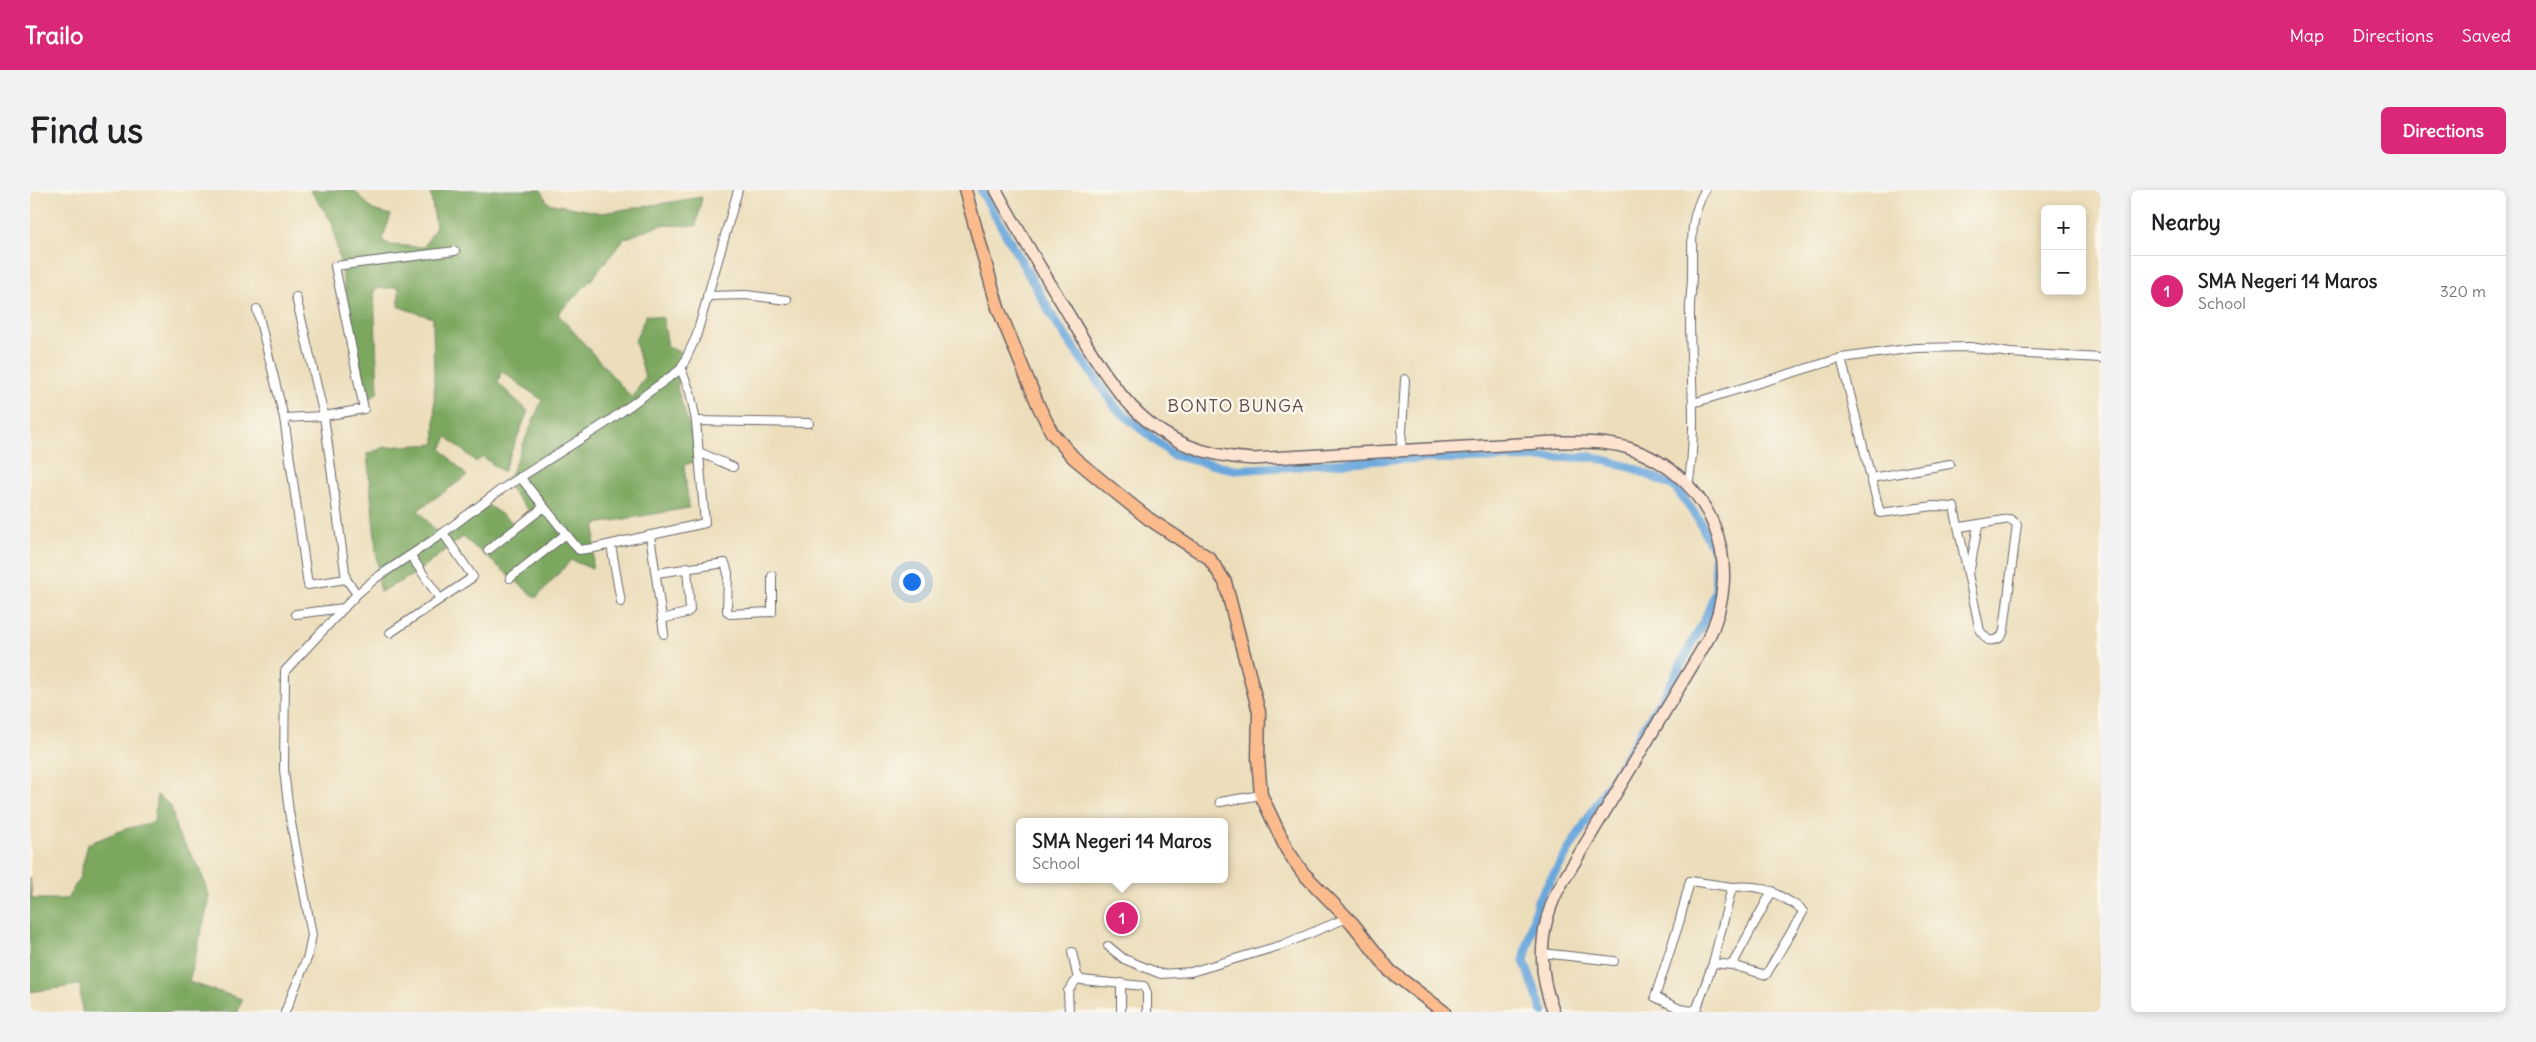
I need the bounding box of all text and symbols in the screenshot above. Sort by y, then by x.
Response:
text: Trailo [25,20,83,50]
text: Map [2289,24,2324,47]
text: Directions [2352,24,2434,47]
text: Saved [2462,24,2511,47]
button: Directions [2381,107,2506,154]
text: Find us [30,108,143,152]
map controls [2041,205,2086,295]
button: + [2041,205,2086,250]
text: Nearby [2151,209,2221,236]
button: − [2041,250,2086,295]
text: SMA Negeri 14 Maros [2198,269,2377,293]
text: 1 [2164,281,2170,301]
text: 320 m [2440,281,2486,301]
text: School [2198,293,2246,313]
district label: BONTO BUNGA [1167,394,1305,417]
your location [899,569,925,595]
popup [1016,818,1228,883]
text: SMA Negeri 14 Maros [1032,829,1212,853]
text: School [1032,853,1080,873]
pin: 1 [1106,899,1138,937]

